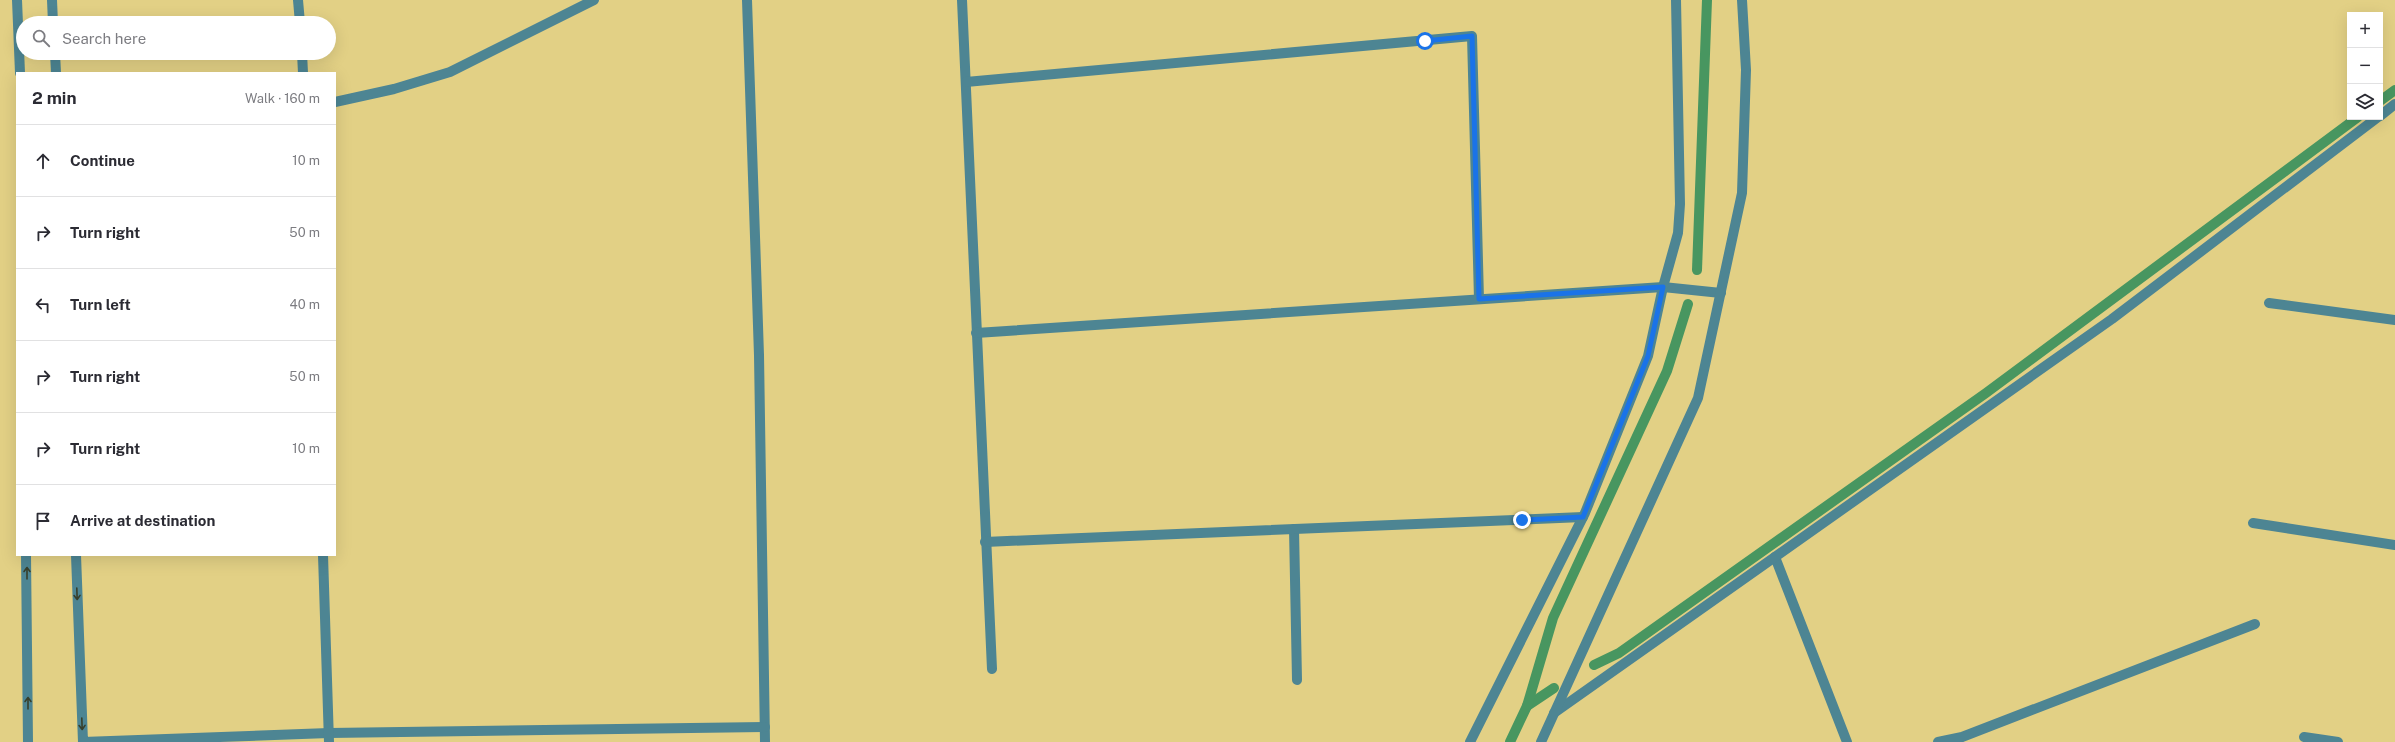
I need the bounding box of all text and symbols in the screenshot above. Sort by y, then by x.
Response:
map controls [2347,12,2383,120]
button: + [2347,12,2383,48]
search box [16,16,336,60]
icon: search [30,27,52,49]
text: Search here [62,30,146,47]
route start [1416,32,1434,50]
button: − [2347,48,2383,84]
button: layers [2347,84,2383,120]
text: 2 min [32,88,77,108]
text: Walk · 160 m [245,91,320,106]
icon: ahead [32,150,54,172]
text: Continue [70,152,135,169]
text: 10 m [292,153,320,168]
icon: right [32,222,54,244]
text: Turn right [70,224,140,241]
text: 50 m [289,225,320,240]
icon: left [32,294,54,316]
text: Turn left [70,296,131,313]
text: 40 m [289,297,320,312]
icon: right [32,366,54,388]
text: Turn right [70,368,140,385]
text: 50 m [289,369,320,384]
icon: right [32,438,54,460]
text: Turn right [70,440,140,457]
text: 10 m [292,441,320,456]
icon: arrive [32,510,54,532]
route end [1513,511,1531,529]
text: Arrive at destination [70,512,215,529]
one-way arrow [23,567,31,580]
one-way arrow [74,587,81,600]
one-way arrow [24,697,32,710]
one-way arrow [78,717,86,730]

